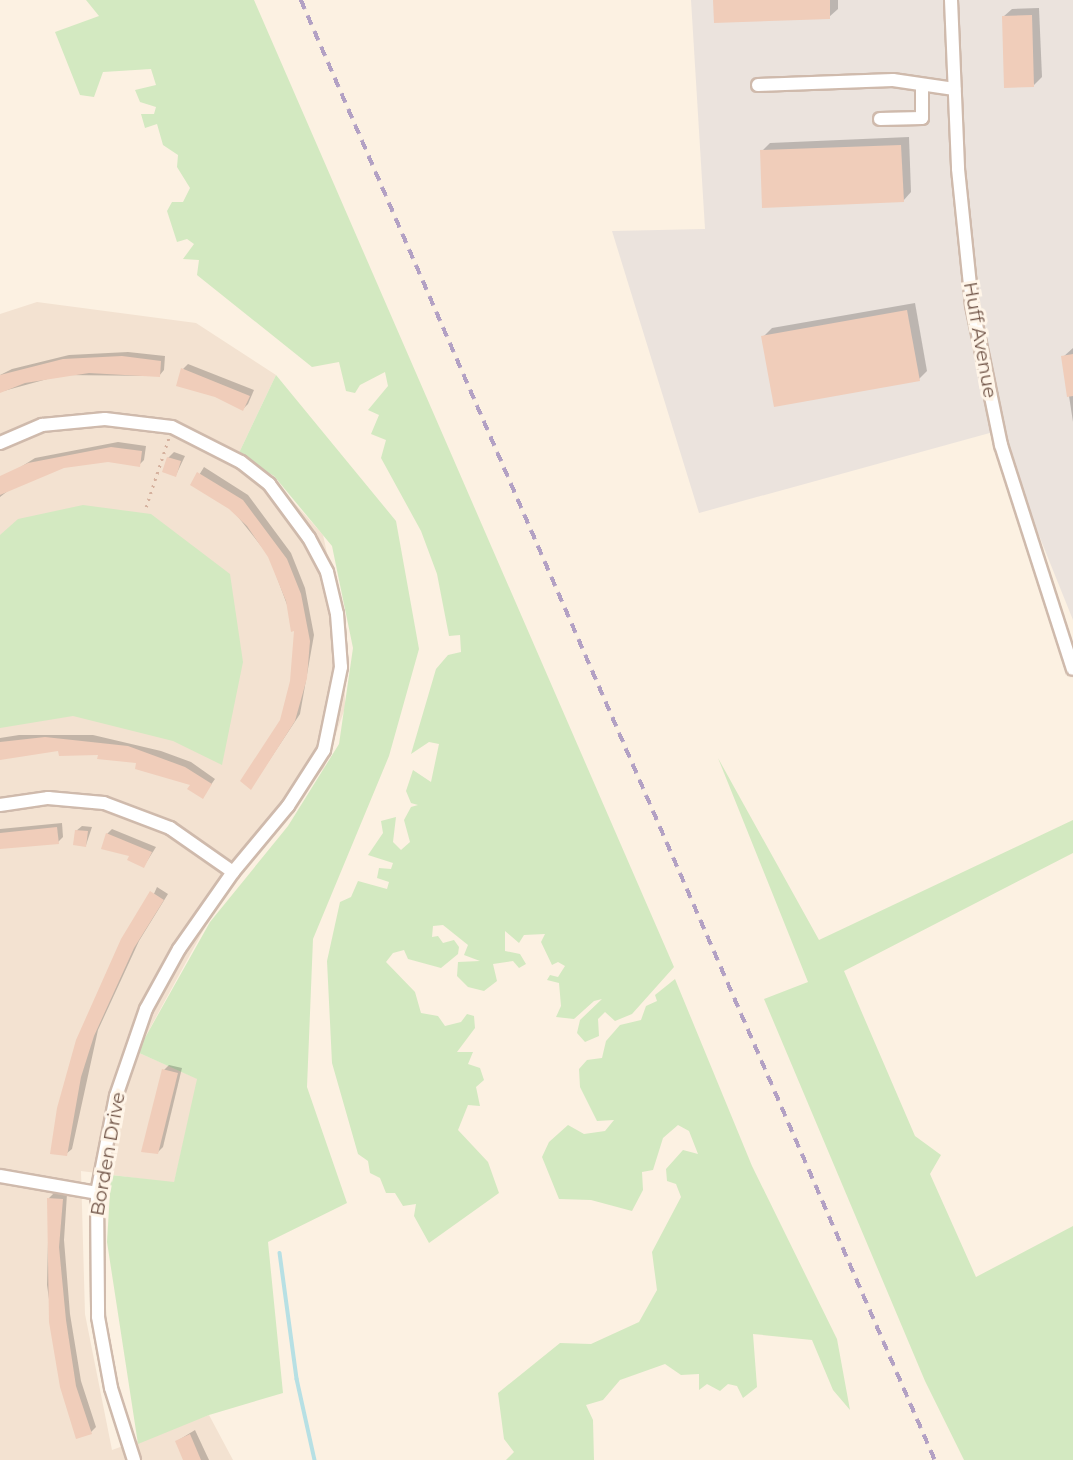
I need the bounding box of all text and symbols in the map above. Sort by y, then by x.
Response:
street label: Huff Avenue [959,280,1001,400]
street label: Borden Drive [86,1090,130,1218]

